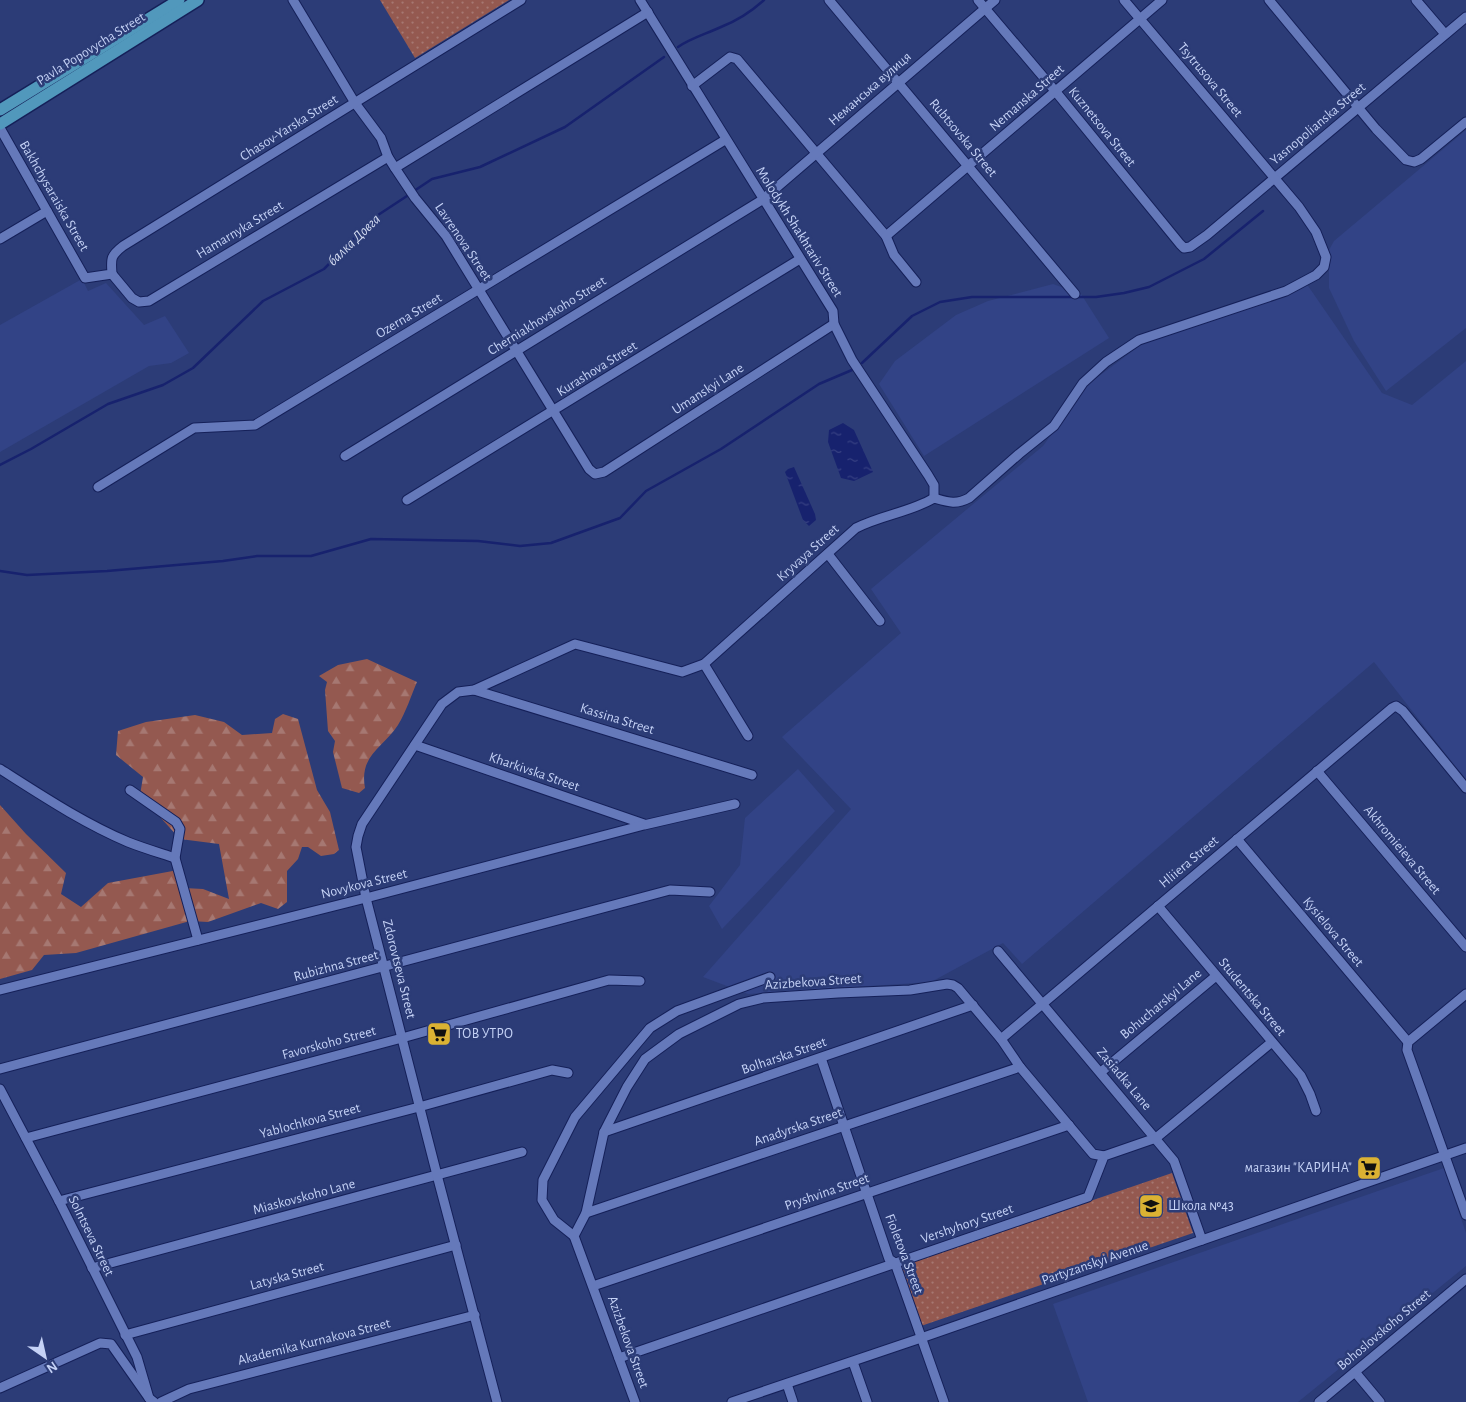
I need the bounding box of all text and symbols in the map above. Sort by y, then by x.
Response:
street label: Pavla Popovycha Street [34,10,148,88]
street label: Tsytrusova Street [1175,40,1245,120]
street label: Неманська вулиця [826,49,914,129]
street label: Nemanska Street [987,62,1067,134]
street label: Yasnopolianska Street [1268,80,1369,168]
street label: Kuznetsova Street [1066,85,1139,170]
street label: Chasov-Yarska Street [238,92,341,164]
street label: Rubtsovska Street [926,96,1000,180]
street label: Bakhchysaraiska Street [17,138,92,254]
street label: Molodykh Shakhtariv Street [753,164,845,300]
street label: Hamarnyka Street [194,198,286,261]
street label: Lavrenova Street [432,201,494,284]
water label: балка Довга [325,211,383,269]
street label: Cherniakhovskoho Street [485,274,609,358]
street label: Ozerna Street [374,291,445,341]
street label: Kurashova Street [554,338,640,399]
street label: Umanskyi Lane [670,361,746,417]
street label: Kryvaya Street [774,521,842,584]
street label: Kassina Street [578,701,656,737]
street label: Kharkivska Street [487,750,581,794]
street label: Akhromieieva Street [1361,803,1443,897]
street label: Hliiera Street [1157,833,1222,891]
street label: Novykova Street [320,866,409,901]
street label: Kysielova Street [1300,895,1366,970]
street label: Zdorovtseva Street [380,918,418,1021]
street label: Rubizhna Street [292,948,380,984]
street label: Studentska Street [1216,955,1289,1039]
street label: Bohucharskyi Lane [1118,966,1204,1042]
street label: Azizbekova Street [764,972,862,992]
supermarket icon: ТОВ УТРО [426,1021,452,1047]
street label: Favorskoho Street [281,1024,378,1062]
place label: ТОВ УТРО [456,1027,513,1041]
street label: Bolharska Street [740,1035,829,1077]
street label: Zasiadka Lane [1094,1045,1154,1113]
street label: Yablochkova Street [258,1101,362,1141]
street label: Anadyrska Street [752,1105,844,1149]
supermarket icon: магазин "КАРИНА" [1356,1155,1382,1181]
place label: магазин "КАРИНА" [1244,1161,1352,1175]
street label: Pryshvina Street [783,1171,871,1213]
street label: Miaskovskoho Lane [251,1177,357,1217]
school or university icon: Школа №43 [1138,1193,1164,1219]
street label: Solntseva Street [66,1194,117,1279]
place label: Школа №43 [1168,1199,1234,1213]
street label: Vershyhory Street [919,1202,1015,1246]
street label: Fioletova Street [882,1212,926,1297]
street label: Partyzanskyi Avenue [1040,1238,1150,1288]
street label: Latyska Street [249,1259,326,1293]
street label: Bohoslovskoho Street [1335,1287,1434,1373]
street label: Azizbekova Street [605,1294,651,1390]
street label: Akademika Kurnakova Street [236,1316,392,1368]
north arrow [20,1332,70,1382]
text: N [44,1358,60,1375]

